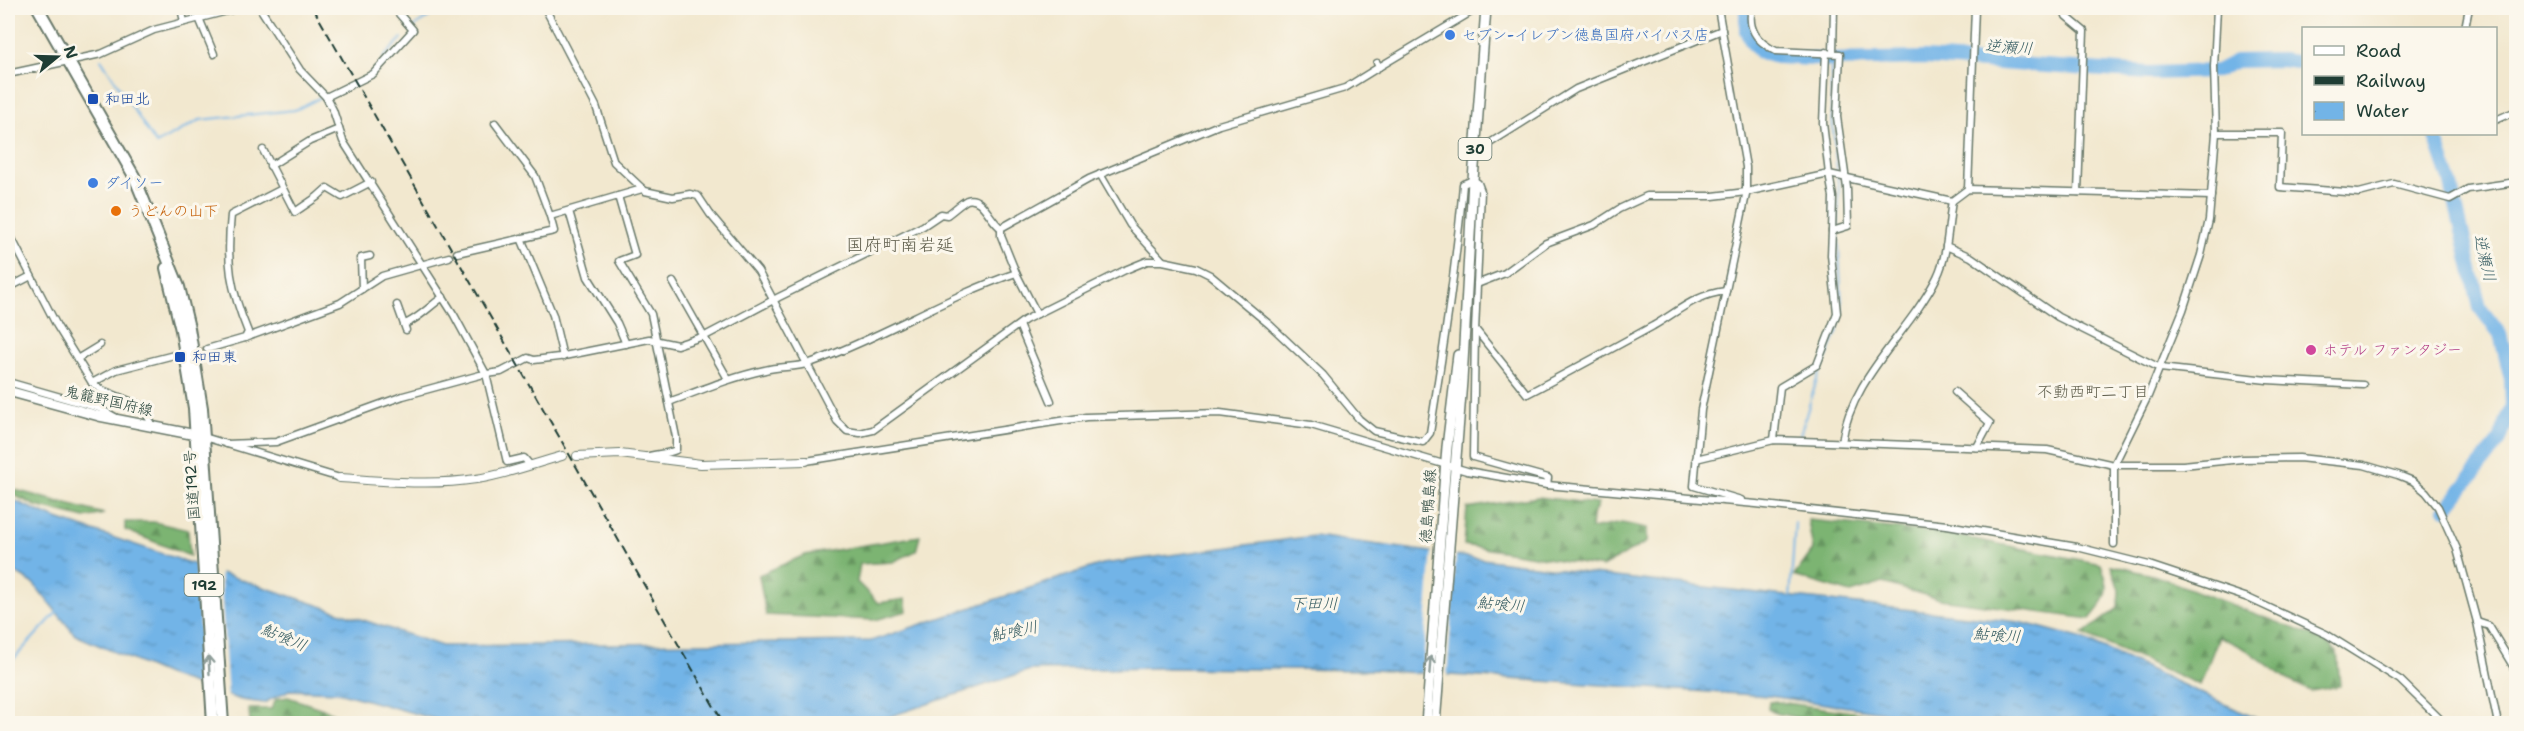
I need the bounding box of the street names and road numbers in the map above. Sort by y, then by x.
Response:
road number: 30 [1458,138,1492,160]
street label: 鬼籠野国府線 [63,381,155,421]
street label: 国道192号 [180,449,204,521]
street label: 徳島鴨島線 [1415,468,1441,544]
road number: 192 [184,574,224,596]

